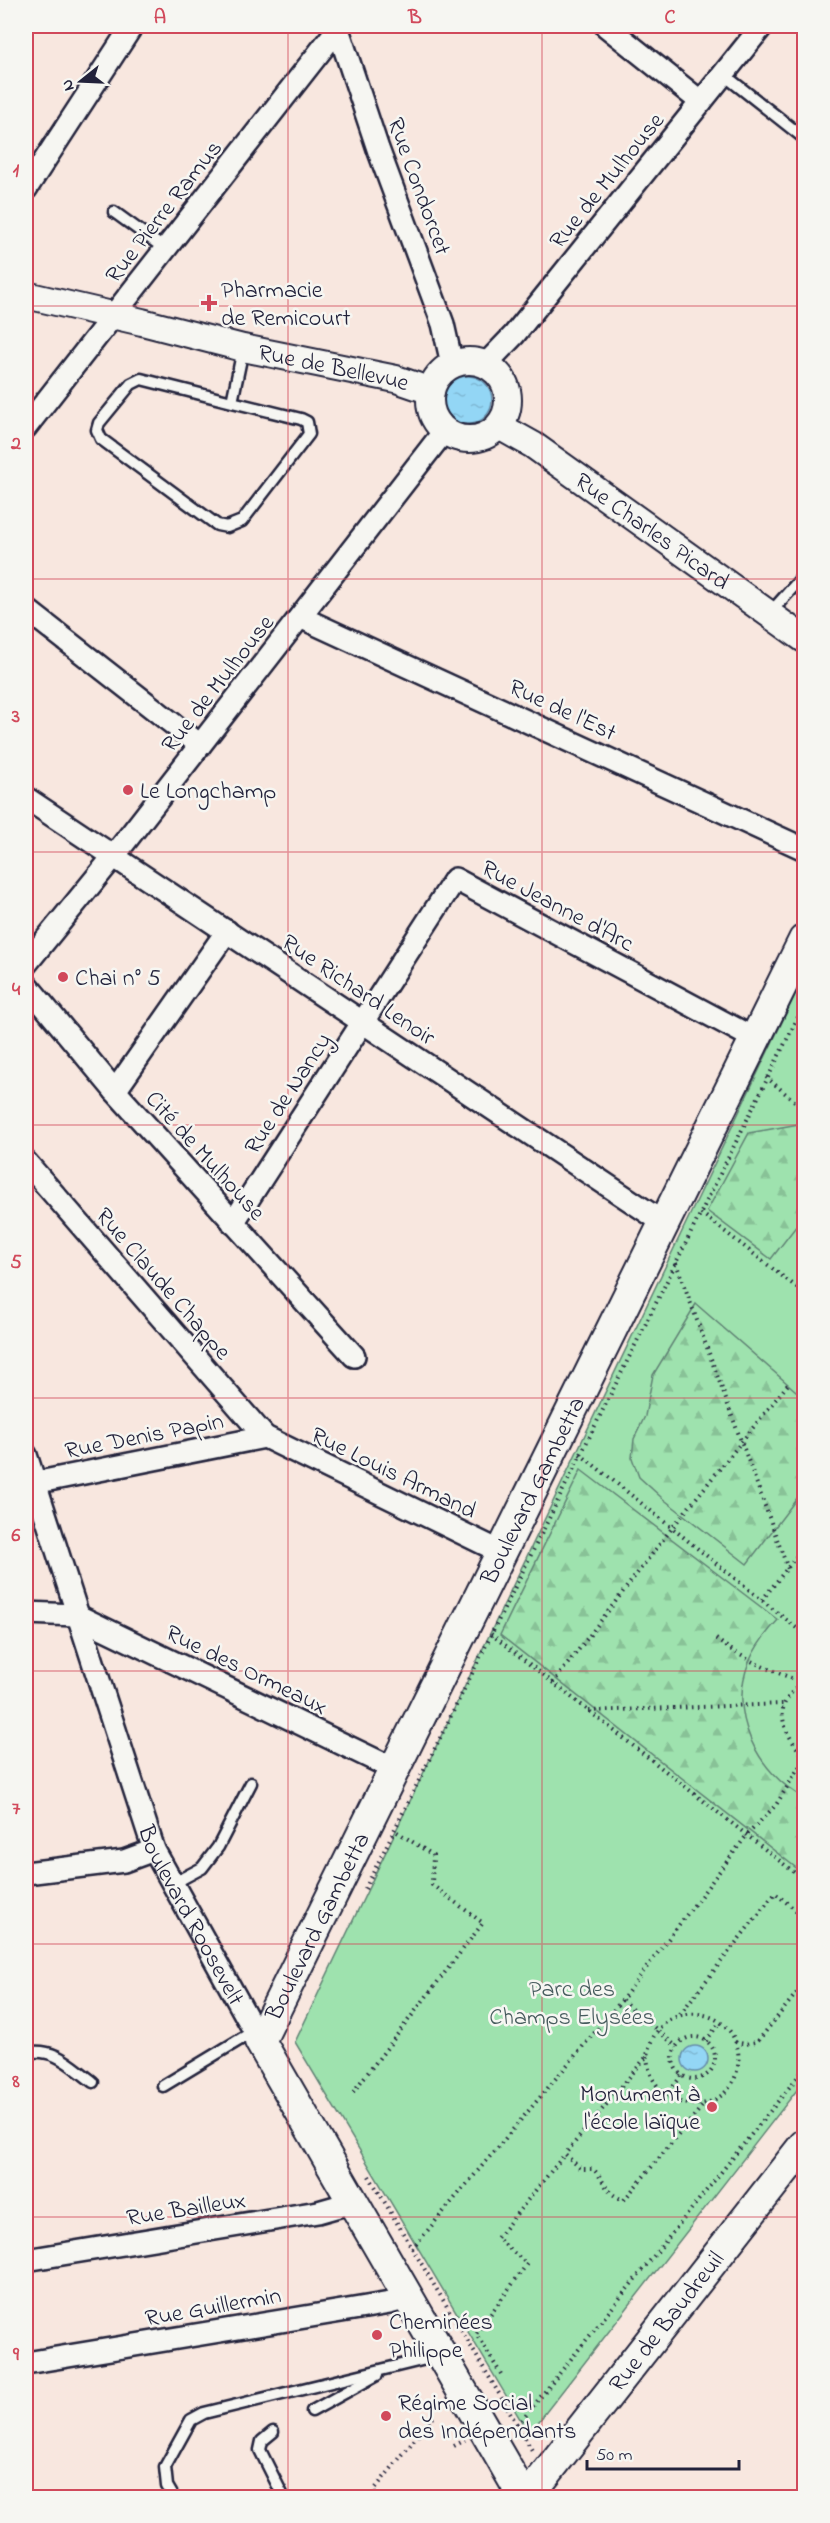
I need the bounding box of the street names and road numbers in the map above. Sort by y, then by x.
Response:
street label: Rue de Mulhouse [542,106,674,257]
street label: Rue Condorcet [377,113,459,261]
street label: Rue Pierre Ramus [98,133,232,292]
street label: Rue de Bellevue [255,336,414,402]
street label: Rue Charles Picard [566,465,736,600]
street label: Rue de Mulhouse [154,608,284,761]
street label: Rue de l'Est [502,671,622,751]
street label: Rue Jeanne d'Arc [474,852,640,962]
street label: Rue Richard Lenoir [274,927,442,1056]
street label: Rue de Nancy [237,1027,342,1163]
street label: Cité de Mulhouse [136,1084,273,1230]
street label: Rue Claude Chappe [86,1201,239,1369]
street label: Boulevard Gambetta [473,1392,596,1592]
street label: Rue Denis Papin [62,1405,227,1470]
street label: Rue Louis Armand [304,1419,482,1530]
street label: Rue des Ormeaux [159,1617,333,1726]
street label: Boulevard Roosevelt [127,1820,252,2013]
street label: Boulevard Gambetta [257,1827,380,2028]
street label: Rue Bailleux [124,2184,249,2237]
street label: Rue de Baudreuil [601,2245,734,2400]
street label: Rue Guillermin [143,2279,284,2338]

